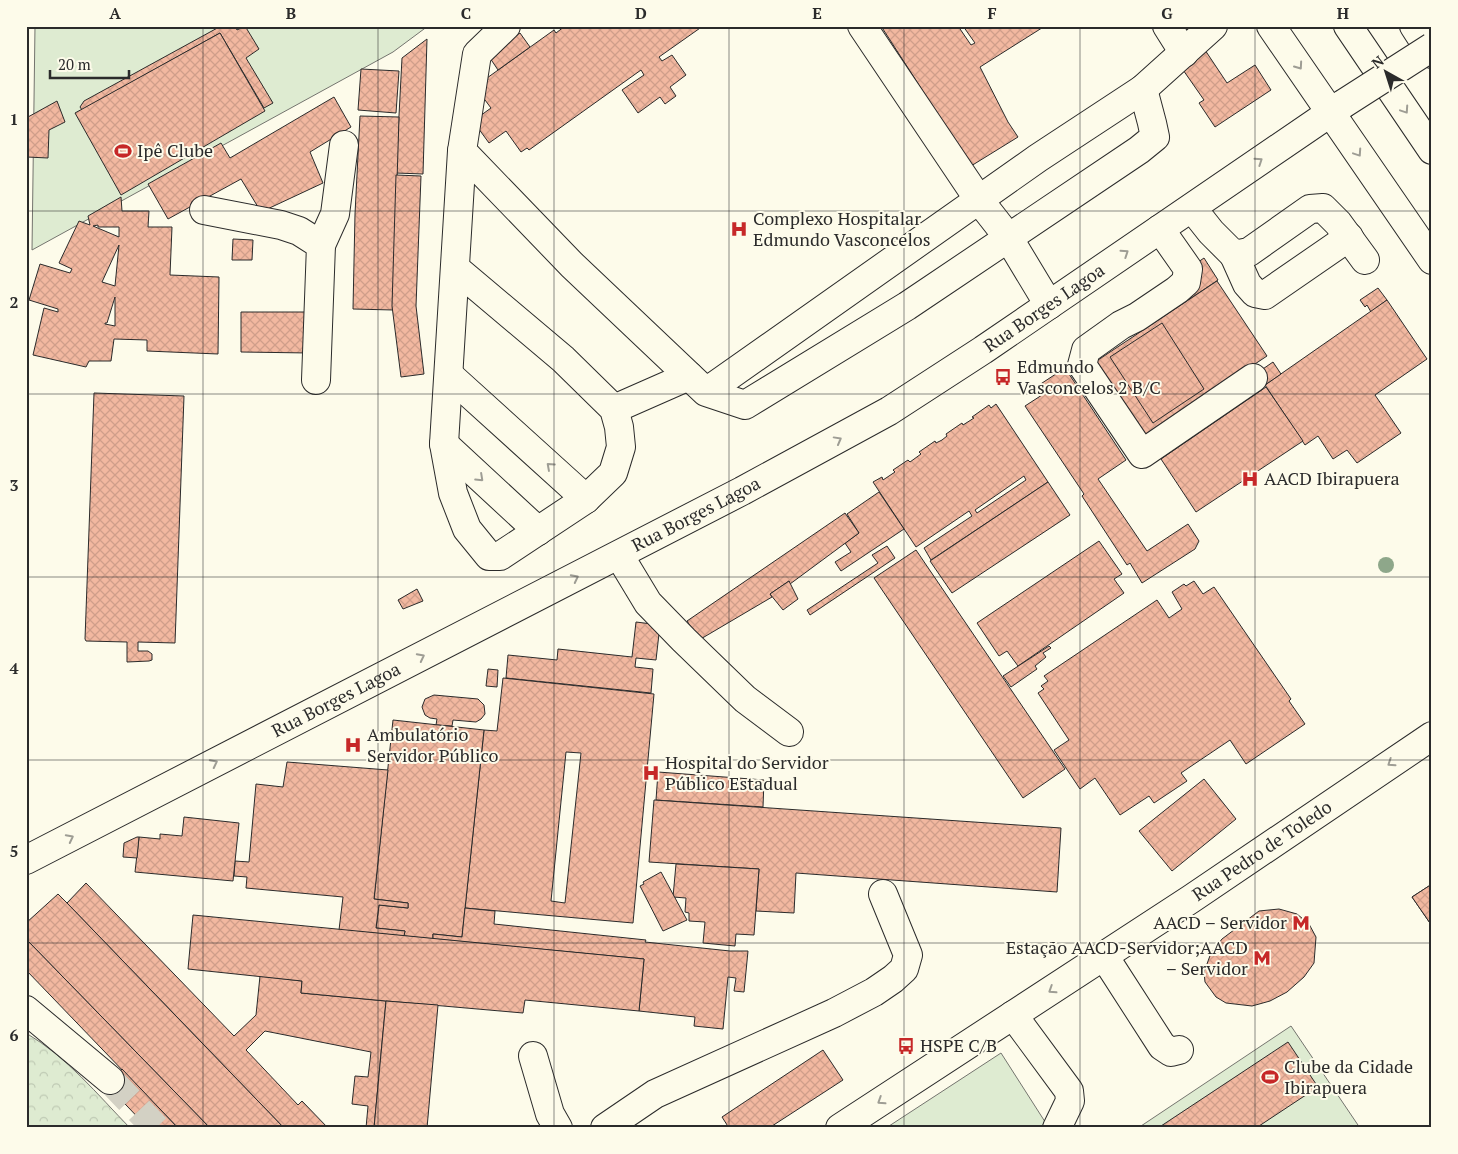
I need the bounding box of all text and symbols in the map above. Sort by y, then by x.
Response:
text: A [109,2,121,24]
text: B [286,2,296,24]
text: C [461,2,471,24]
text: D [635,2,647,24]
text: E [812,2,822,24]
text: F [987,2,997,24]
text: G [1161,2,1173,24]
text: H [1337,2,1349,24]
scale bar [50,48,129,80]
north arrow [1360,48,1410,98]
text: N [1367,51,1388,72]
text: 20 m [58,54,91,74]
one-way arrow [1293,61,1302,70]
one-way arrow [1398,105,1408,114]
text: 1 [9,108,19,130]
place label: Ipê Clube [137,138,213,162]
sports icon: Ipê Clube [113,141,133,161]
one-way arrow [1352,147,1361,157]
one-way arrow [1254,158,1263,168]
place label: Complexo Hospitalar Edmundo Vasconcelos [753,206,931,251]
hospital icon: Complexo Hospitalar Edmundo Vasconcelos [729,219,749,239]
one-way arrow [1119,250,1129,259]
street label: Rua Borges Lagoa [978,258,1109,357]
text: 2 [9,291,19,313]
place label: Edmundo Vasconcelos 2 B/C [1017,354,1161,399]
bus stop icon: Edmundo Vasconcelos 2 B/C [993,367,1013,387]
one-way arrow [833,436,842,446]
one-way arrow [546,463,555,472]
place label: AACD Ibirapuera [1264,466,1399,490]
hospital icon: AACD Ibirapuera [1240,469,1260,489]
street label: Rua Borges Lagoa [627,470,764,557]
one-way arrow [474,472,483,481]
text: 3 [9,474,19,496]
one-way arrow [570,574,579,584]
one-way arrow [415,653,424,663]
street label: Rua Borges Lagoa [267,656,404,742]
text: 4 [9,657,19,679]
place label: Ambulatório Servidor Público [367,722,498,767]
hospital icon: Ambulatório Servidor Público [343,735,363,755]
place label: Hospital do Servidor Público Estadual [665,750,829,795]
one-way arrow [1388,757,1397,766]
one-way arrow [209,759,218,769]
hospital icon: Hospital do Servidor Público Estadual [641,763,661,783]
street label: Rua Pedro de Toledo [1187,794,1336,906]
one-way arrow [64,834,73,844]
text: 5 [9,840,19,862]
place label: AACD – Servidor [1153,910,1287,934]
metro station icon: AACD – Servidor [1291,913,1311,933]
place label: Estação AACD-Servidor;AACD – Servidor [1006,935,1248,980]
metro station icon: Estação AACD-Servidor;AACD – Servidor [1252,948,1272,968]
one-way arrow [1049,983,1058,993]
text: 6 [9,1024,19,1046]
place label: HSPE C/B [920,1033,997,1057]
bus stop icon: HSPE C/B [896,1036,916,1056]
place label: Clube da Cidade Ibirapuera [1284,1054,1413,1099]
sports icon: Clube da Cidade Ibirapuera [1260,1067,1280,1087]
one-way arrow [877,1095,887,1104]

